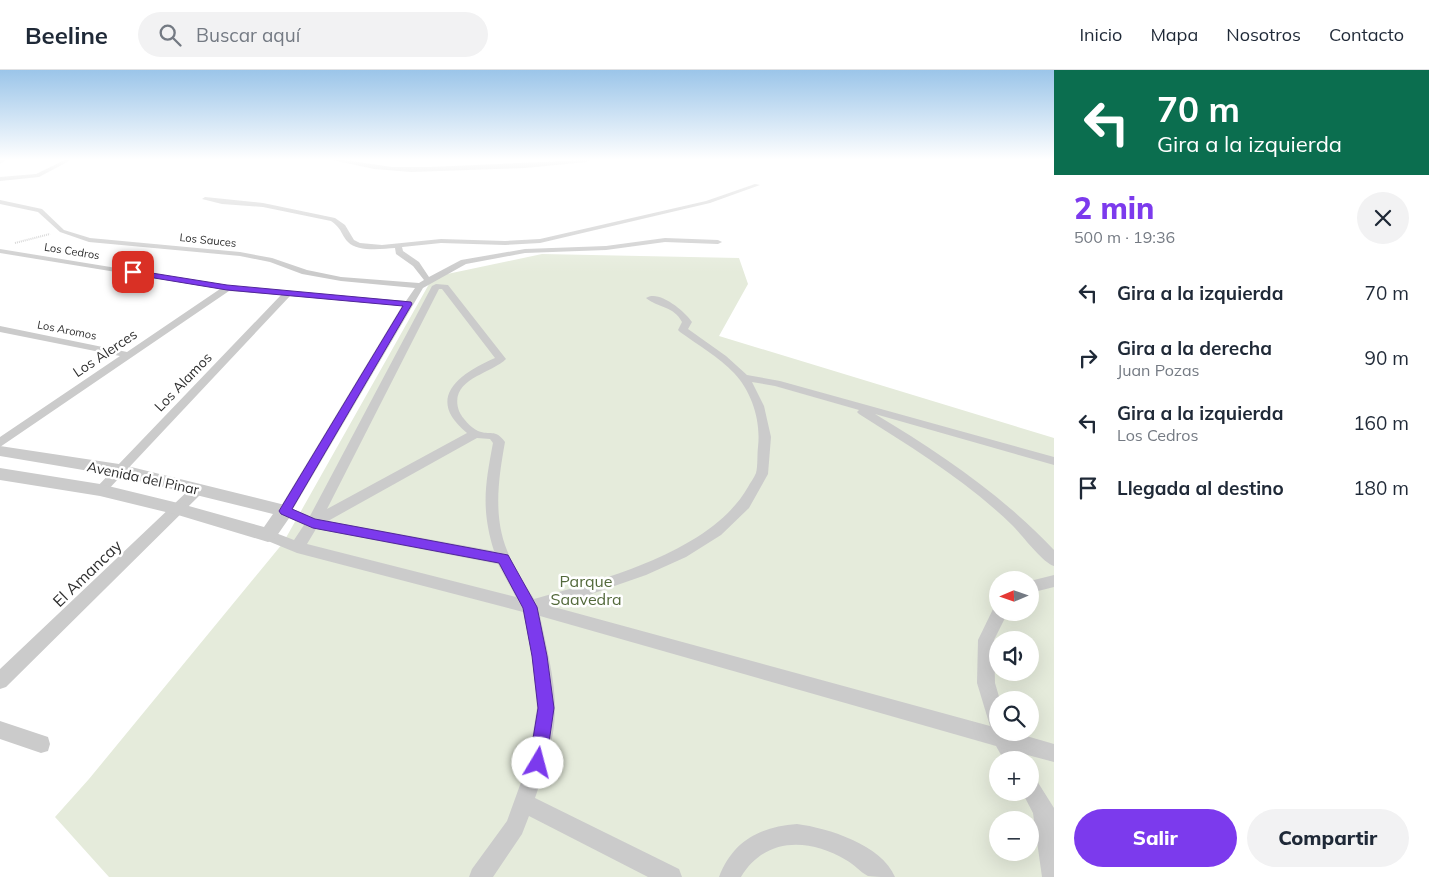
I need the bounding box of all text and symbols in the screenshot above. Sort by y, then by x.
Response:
search box [138,12,488,57]
text: Beeline [25,20,108,50]
icon: search [156,21,184,49]
text: Buscar aquí [196,23,300,47]
text: Inicio [1079,23,1122,46]
text: Mapa [1150,23,1198,46]
text: Nosotros [1226,23,1301,46]
text: Contacto [1329,23,1404,46]
text: 70 m [1157,87,1240,131]
icon: left [1074,90,1139,155]
text: Gira a la izquierda [1157,130,1342,158]
text: 2 min [1074,189,1154,227]
button: close [1357,192,1409,244]
text: 500 m · 19:36 [1074,227,1175,247]
street label: Los Sauces [179,230,237,250]
street label: Los Cedros [43,240,101,262]
pin [112,251,154,293]
icon: arrive [119,258,147,286]
icon: left [1074,279,1102,307]
text: Gira a la izquierda [1117,281,1283,305]
text: 70 m [1365,281,1409,305]
street label: Los Aromos [36,317,98,343]
street label: Los Alerces [69,325,141,381]
text: Gira a la derecha [1117,336,1272,360]
icon: right [1074,344,1102,372]
text: 90 m [1365,346,1409,370]
street label: Los Alamos [150,349,216,415]
text: Juan Pozas [1117,360,1200,380]
text: Gira a la izquierda [1117,401,1283,425]
icon: left [1074,409,1102,437]
text: 160 m [1353,411,1409,435]
text: Los Cedros [1117,425,1198,445]
street label: Avenida del Pinar [85,457,202,499]
icon: arrive [1074,474,1102,502]
text: Llegada al destino [1117,476,1284,500]
text: 180 m [1353,476,1409,500]
street label: El Amancay [48,535,126,611]
park label: Parque Saavedra [550,571,622,609]
north arrow [989,571,1039,621]
map controls [989,571,1039,861]
button: sound [989,631,1039,681]
button: search [989,691,1039,741]
position arrow [511,736,563,788]
button: + [989,751,1039,801]
button: Salir [1074,809,1237,867]
button: Compartir [1247,809,1409,867]
button: − [989,811,1039,861]

